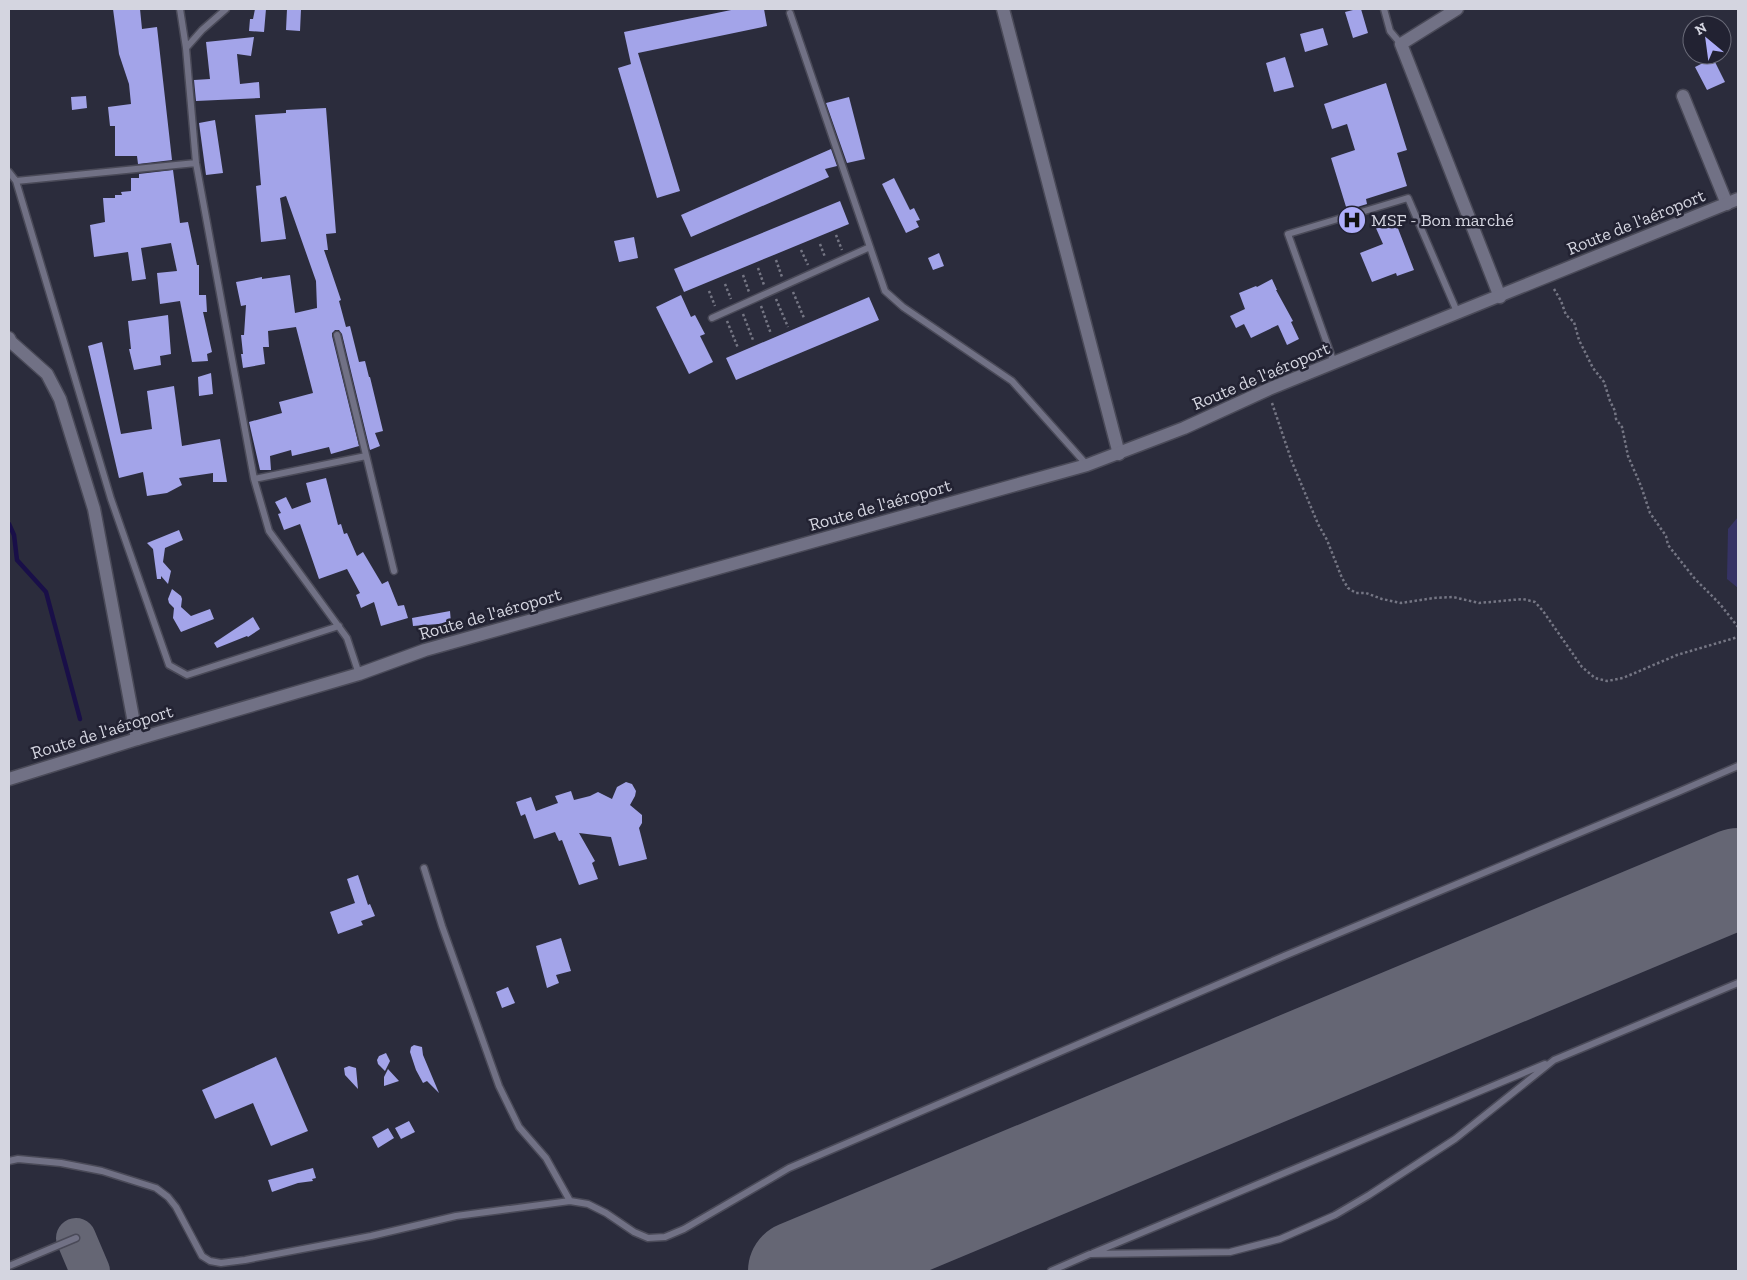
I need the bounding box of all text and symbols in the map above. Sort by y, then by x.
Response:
north arrow [1682,15,1732,65]
text: N [1692,19,1710,39]
street label: Route de l'aéroport [1564,184,1709,260]
hospital icon: MSF - Bon marché [1337,205,1367,235]
place label: MSF - Bon marché [1371,209,1514,231]
street label: Route de l'aéroport [1189,337,1333,415]
street label: Route de l'aéroport [806,474,954,536]
street label: Route de l'aéroport [416,583,564,645]
street label: Route de l'aéroport [28,700,176,764]

